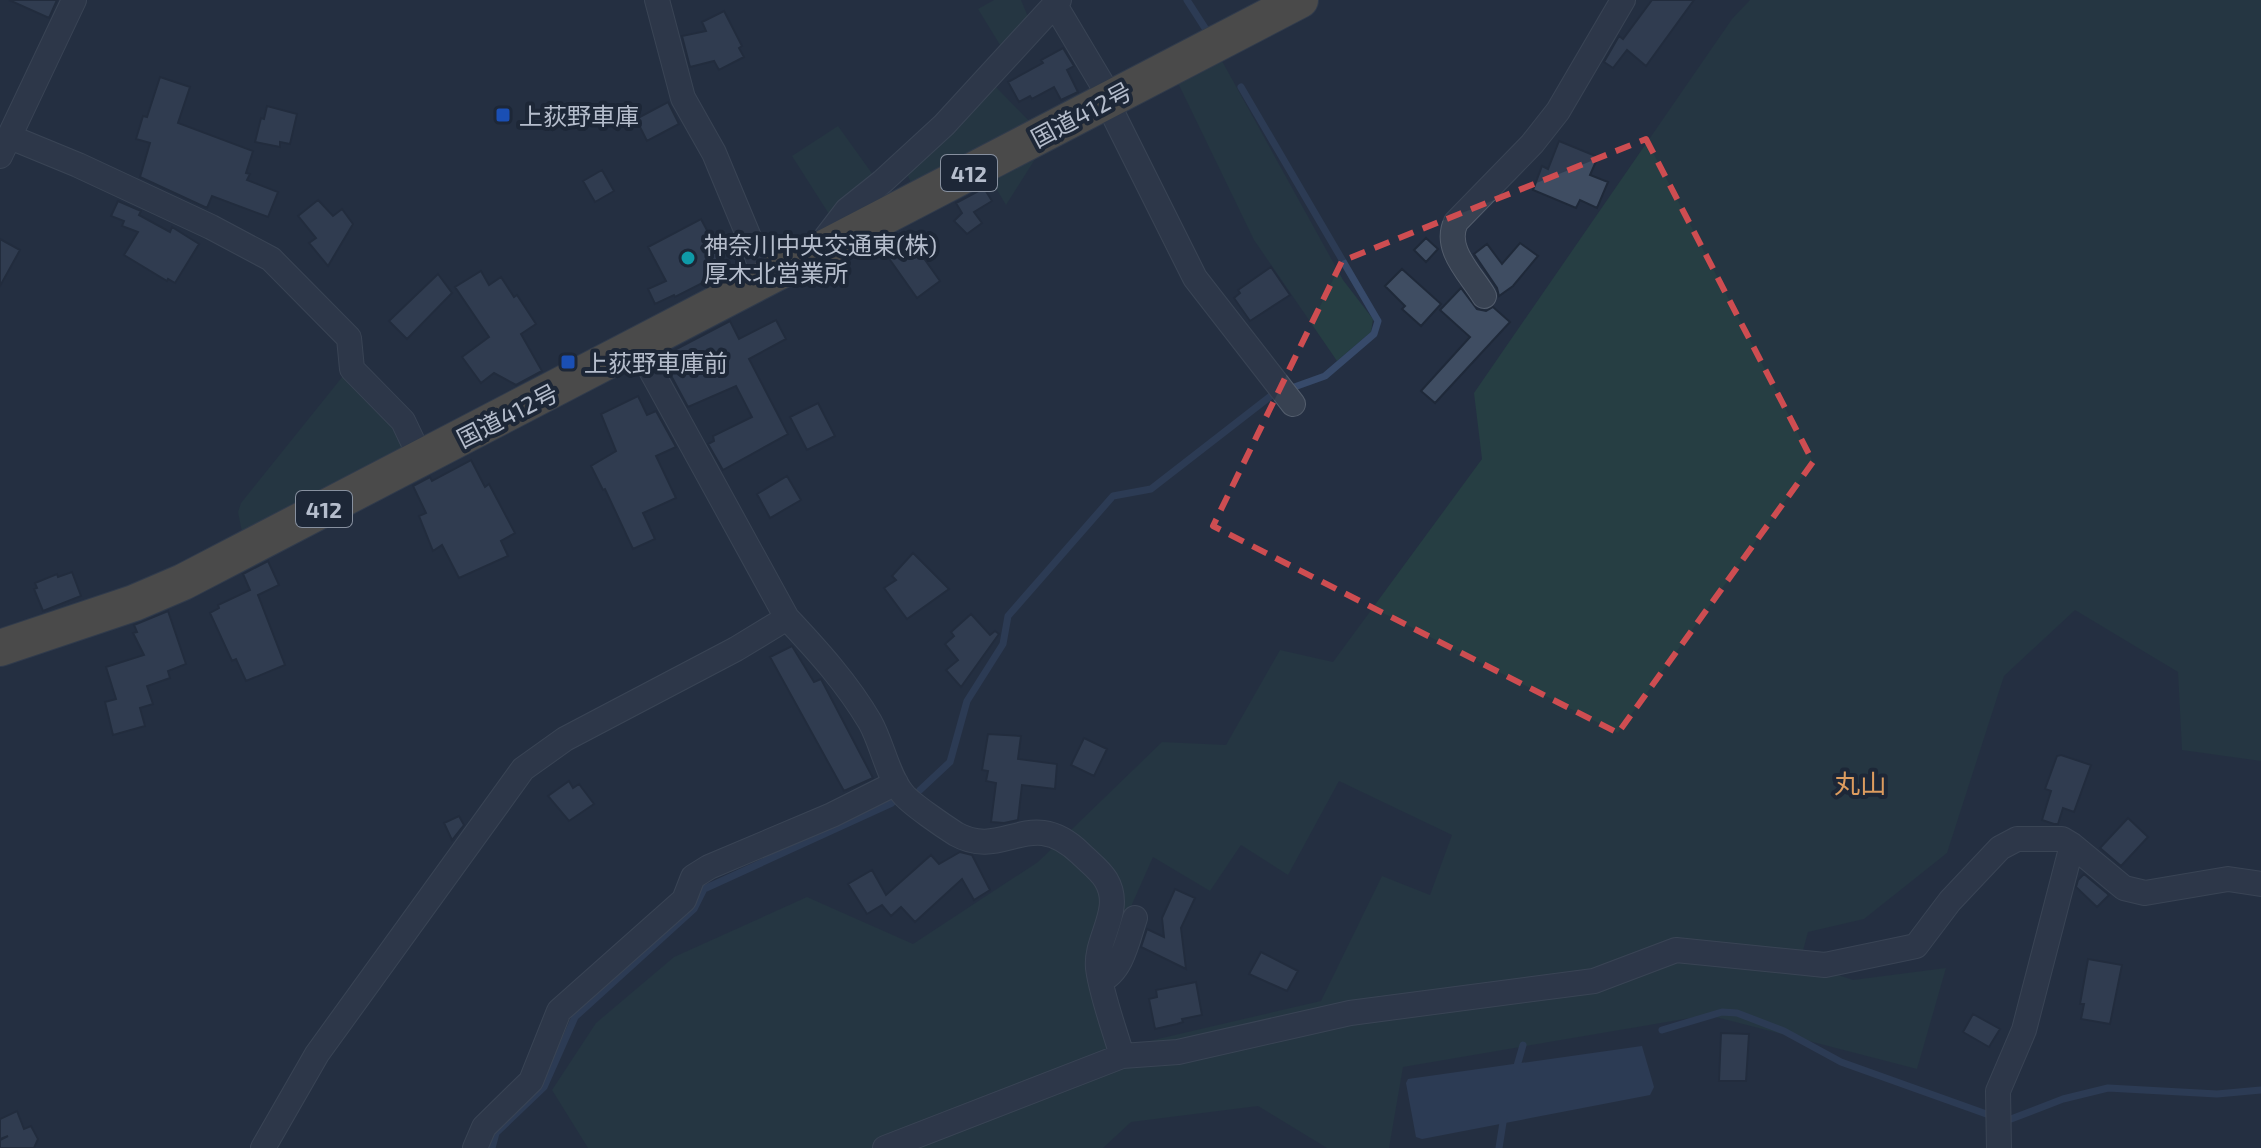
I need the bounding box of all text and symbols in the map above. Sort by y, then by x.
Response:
street label: 国道412号 [1026,75,1136,153]
place label: 上荻野車庫 [519,101,639,130]
marker: 上荻野車庫 [494,106,512,124]
road number: 412 [941,155,997,191]
place label: 神奈川中央交通東(株) 厚木北営業所 [704,230,937,287]
marker: 神奈川中央交通東(株) 厚木北営業所 [679,249,697,267]
place label: 上荻野車庫前 [584,348,728,377]
marker: 上荻野車庫前 [559,353,577,371]
street label: 国道412号 [451,377,563,453]
road number: 412 [296,491,352,527]
district label: 丸山 [1834,767,1886,798]

